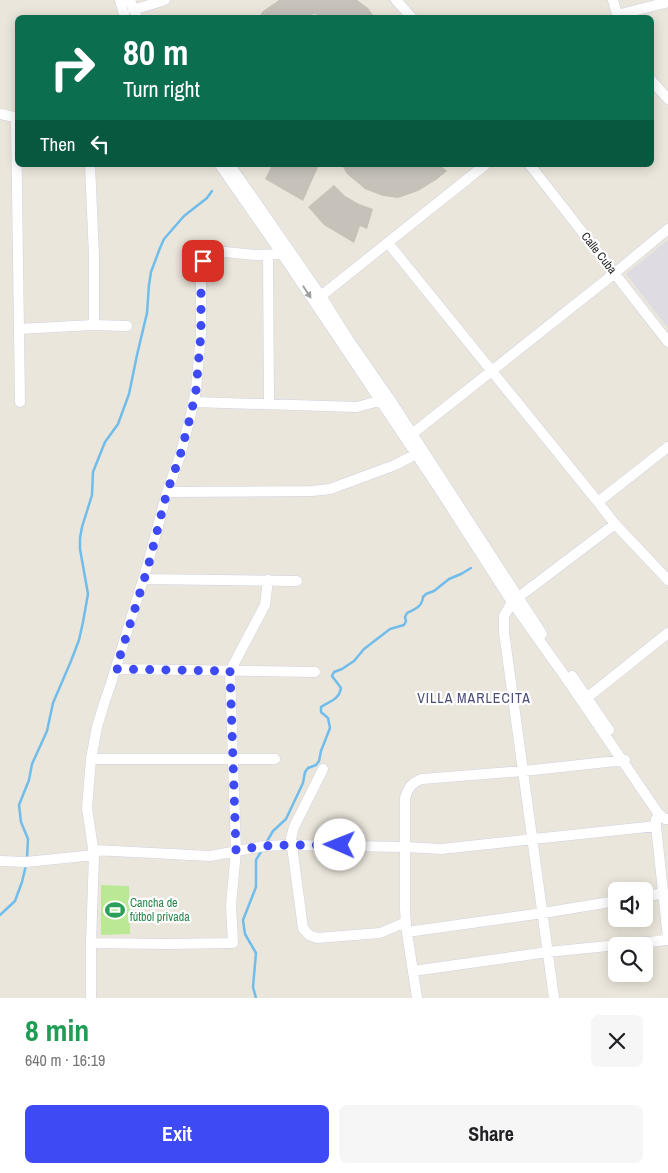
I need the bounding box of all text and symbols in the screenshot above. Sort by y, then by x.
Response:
text: 80 m [123,29,188,76]
icon: right [40,35,105,100]
text: Turn right [123,74,200,104]
icon: left [86,130,114,158]
text: Then [40,131,76,157]
street label: Calle Cuba [578,229,621,278]
pin [182,240,224,282]
icon: arrive [189,247,217,275]
one-way arrow [302,285,312,299]
district label: VILLA MARLECITA [417,689,531,707]
position arrow [313,818,365,870]
map controls [608,882,653,982]
button: sound [608,882,653,927]
place label: Cancha de fútbol privada [130,895,190,925]
sports icon: Cancha de fútbol privada [104,899,126,921]
button: search [608,937,653,982]
text: 8 min [25,1010,89,1050]
button: close [591,1015,643,1067]
text: 640 m · 16:19 [25,1049,105,1071]
button: Exit [25,1105,329,1163]
button: Share [339,1105,643,1163]

